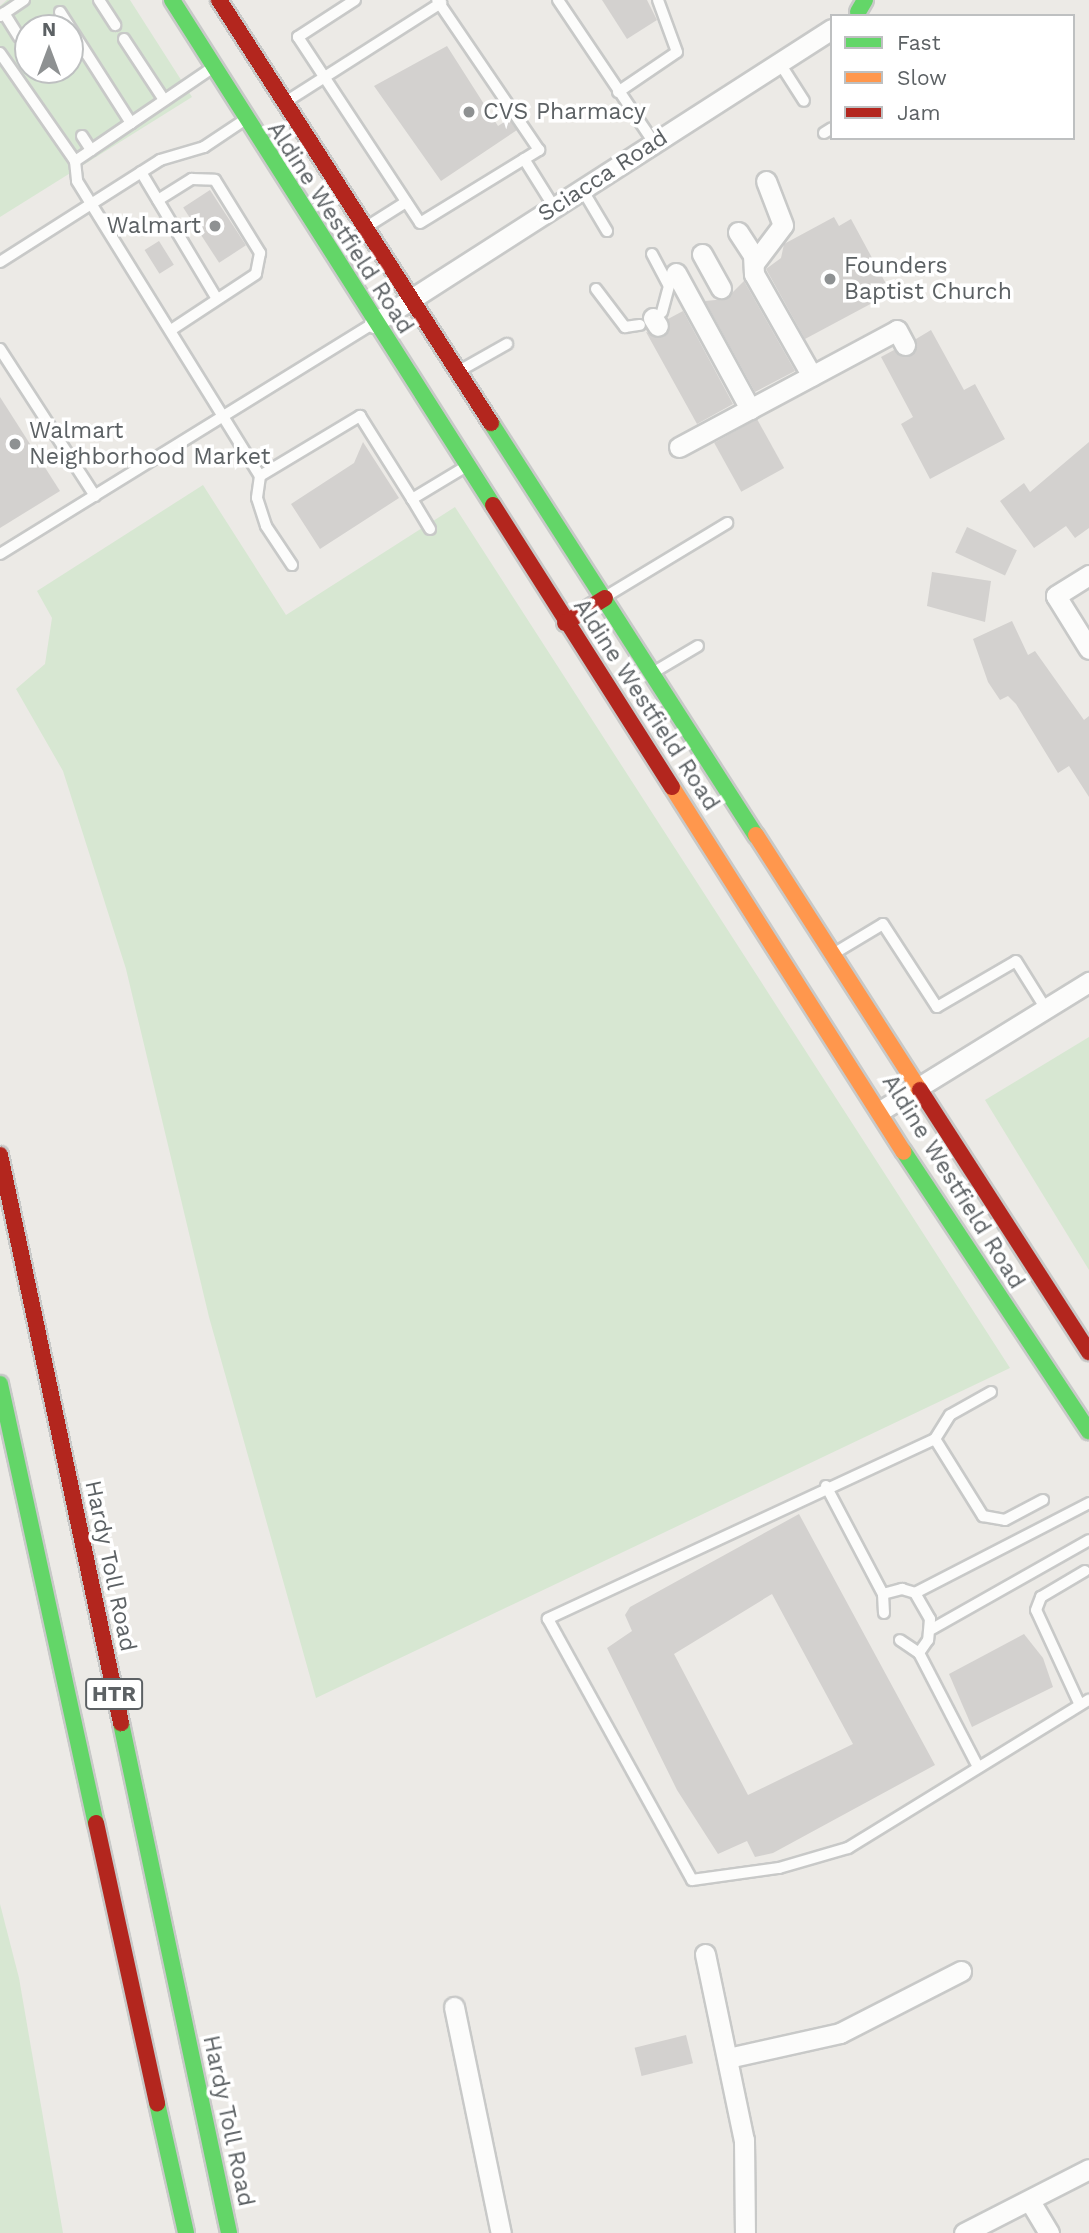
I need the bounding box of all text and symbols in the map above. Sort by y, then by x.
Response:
north arrow [14,14,84,84]
legend [830,14,1075,140]
text: N [42,18,56,41]
text: Fast [897,30,941,55]
text: Slow [897,65,947,90]
place label: CVS Pharmacy [483,98,646,126]
text: Jam [897,100,940,125]
marker: CVS Pharmacy [461,104,477,120]
street label: Aldine Westfield Road [261,117,419,339]
street label: Sciacca Road [533,124,673,228]
place label: Walmart [106,212,201,240]
marker: Walmart [207,218,223,234]
place label: Founders Baptist Church [844,252,1012,306]
marker: Founders Baptist Church [822,271,838,287]
place label: Walmart Neighborhood Market [29,417,270,471]
marker: Walmart Neighborhood Market [7,436,23,452]
street label: Aldine Westfield Road [567,594,725,816]
street label: Aldine Westfield Road [876,1070,1030,1294]
street label: Hardy Toll Road [78,1477,142,1655]
road number: HTR [84,1676,144,1712]
street label: Hardy Toll Road [196,2032,260,2210]

